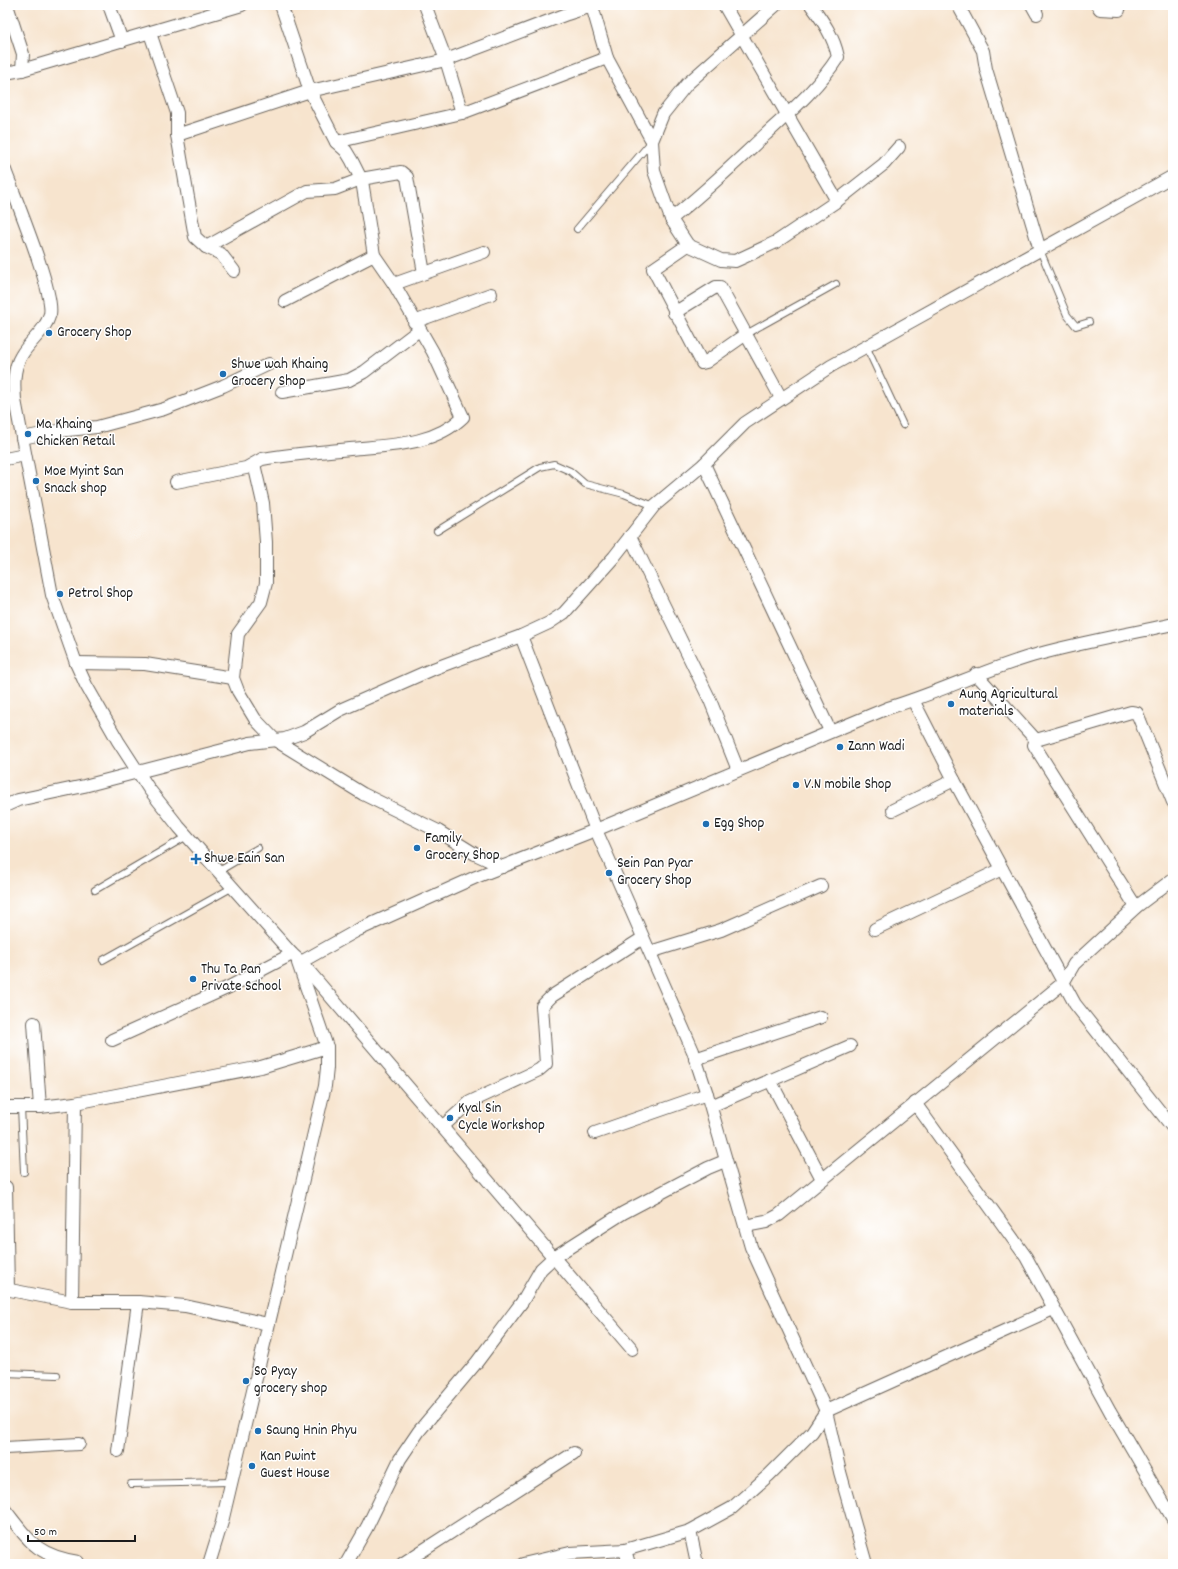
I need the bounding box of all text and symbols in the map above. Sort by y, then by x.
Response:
place label: Grocery Shop [57,322,132,344]
marker: Grocery Shop [44,328,54,338]
place label: Shwe wah Khaing Grocery Shop [231,354,328,393]
marker: Shwe wah Khaing Grocery Shop [218,369,228,379]
place label: Ma Khaing Chicken Retail [36,414,115,453]
marker: Ma Khaing Chicken Retail [23,429,33,439]
place label: Moe Myint San Snack shop [44,461,124,500]
marker: Moe Myint San Snack shop [31,476,41,486]
place label: Petrol Shop [68,583,133,605]
marker: Petrol Shop [55,589,65,599]
place label: Aung Agricultural materials [959,684,1058,723]
marker: Aung Agricultural materials [946,699,956,709]
place label: Zann Wadi [848,736,905,758]
marker: Zann Wadi [835,742,845,752]
place label: V.N mobile Shop [804,774,892,796]
marker: V.N mobile Shop [791,780,801,790]
place label: Egg Shop [714,813,765,835]
marker: Egg Shop [701,819,711,829]
place label: Family Grocery Shop [425,828,500,867]
marker: Family Grocery Shop [412,843,422,853]
place label: Shwe Eain San [204,848,285,870]
place label: Sein Pan Pyar Grocery Shop [617,853,693,892]
marker: Shwe Eain San [191,854,201,864]
marker: Sein Pan Pyar Grocery Shop [604,868,614,878]
place label: Thu Ta Pan Private School [201,959,282,998]
marker: Thu Ta Pan Private School [188,974,198,984]
place label: Kyal Sin Cycle Workshop [458,1098,545,1137]
marker: Kyal Sin Cycle Workshop [445,1113,455,1123]
place label: So Pyay grocery shop [254,1361,327,1400]
marker: So Pyay grocery shop [241,1376,251,1386]
place label: Saung Hnin Phyu [266,1420,357,1442]
marker: Saung Hnin Phyu [253,1426,263,1436]
place label: Kan Pwint Guest House [260,1446,330,1485]
marker: Kan Pwint Guest House [247,1461,257,1471]
scale bar [28,1517,135,1543]
text: 50 m [34,1524,57,1541]

